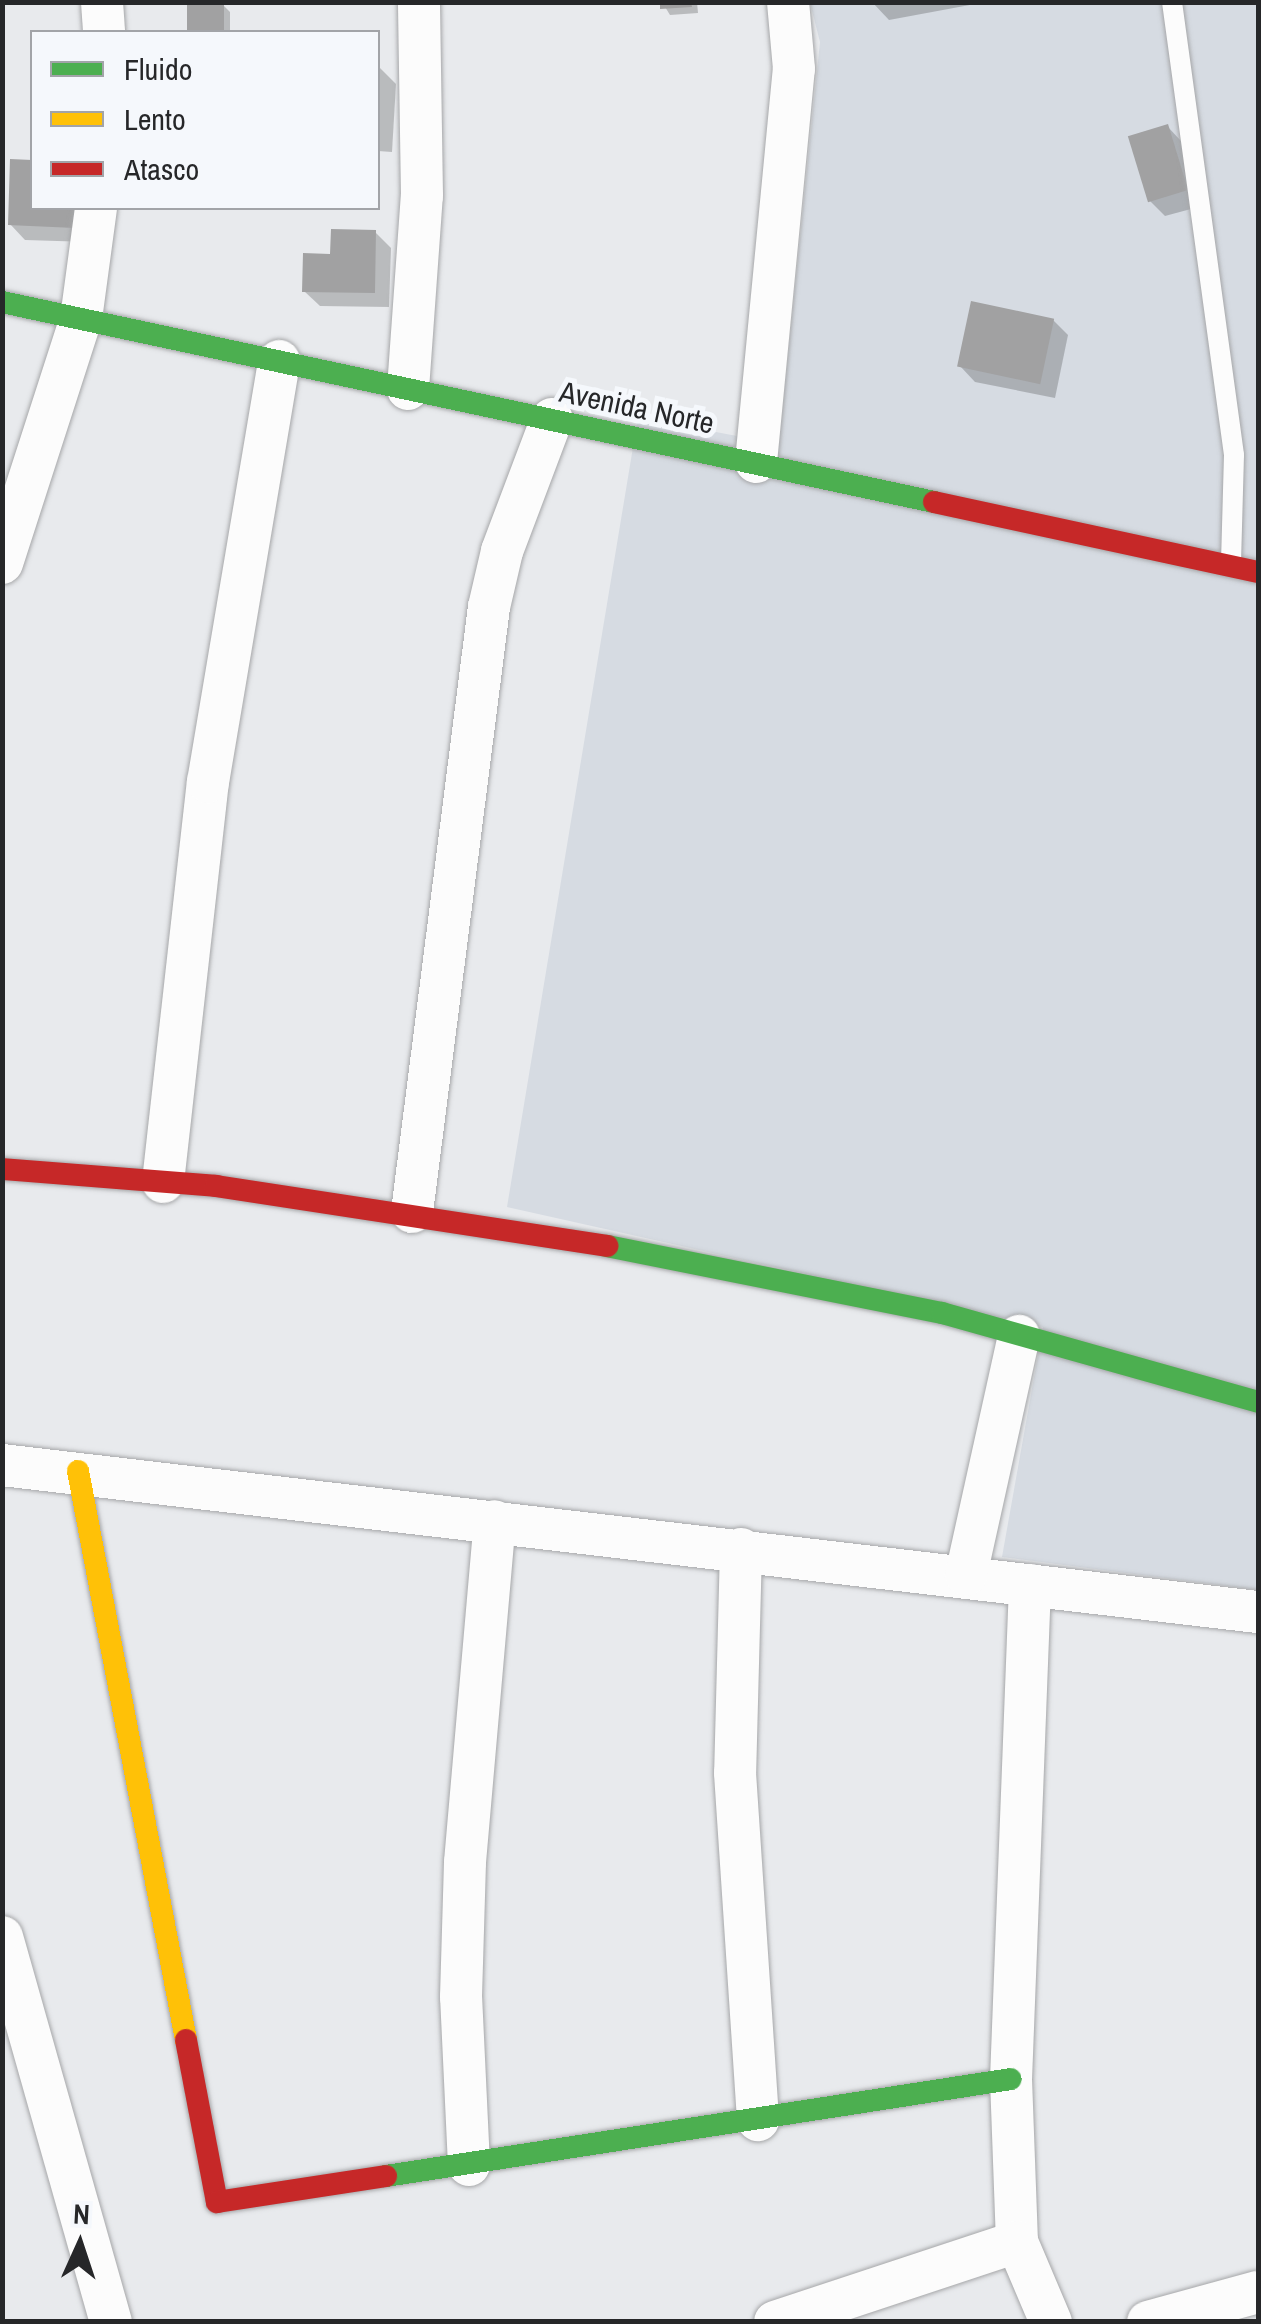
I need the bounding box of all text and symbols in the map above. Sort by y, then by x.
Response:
legend [30,30,380,210]
text: Fluido [124,49,192,89]
text: Lento [124,99,186,139]
text: Atasco [124,149,199,189]
street label: Avenida Norte [557,373,717,441]
north arrow [30,2194,130,2294]
text: N [72,2195,91,2233]

